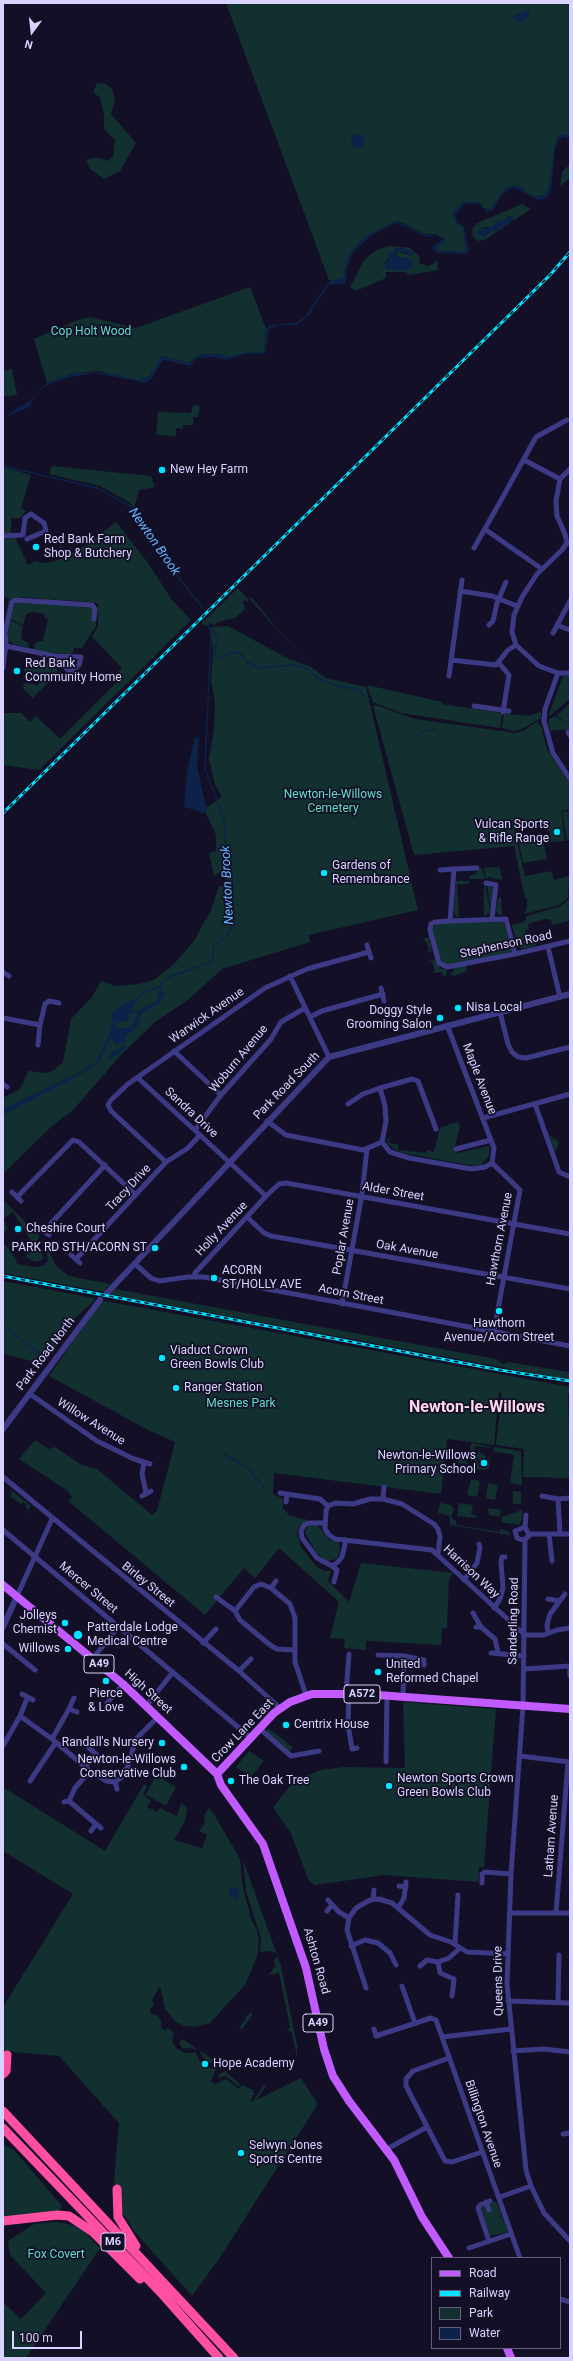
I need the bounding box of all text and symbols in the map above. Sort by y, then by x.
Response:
north arrow [12,12,52,52]
text: N [23,37,34,51]
park label: Cop Holt Wood [51,325,131,339]
place label: New Hey Farm [170,463,248,477]
marker: New Hey Farm [157,465,167,475]
water label: Newton Brook [125,505,183,579]
place label: Red Bank Farm Shop & Butchery [44,533,132,561]
marker: Red Bank Farm Shop & Butchery [31,542,41,552]
place label: Red Bank Community Home [25,657,122,685]
marker: Red Bank Community Home [12,666,22,676]
park label: Newton-le-Willows Cemetery [284,788,382,816]
place label: Vulcan Sports & Rifle Range [474,818,549,846]
marker: Vulcan Sports & Rifle Range [552,827,562,837]
water label: Newton Brook [218,845,238,925]
place label: Gardens of Remembrance [332,859,410,887]
marker: Gardens of Remembrance [319,868,329,878]
street label: Stephenson Road [459,928,553,962]
street label: Warwick Avenue [167,985,247,1047]
place label: Nisa Local [466,1001,522,1015]
marker: Nisa Local [453,1003,463,1013]
place label: Doggy Style Grooming Salon [346,1004,432,1032]
marker: Doggy Style Grooming Salon [435,1013,445,1023]
street label: Woburn Avenue [207,1022,271,1096]
street label: Maple Avenue [459,1041,499,1117]
street label: Park Road South [251,1049,323,1123]
street label: Sandra Drive [161,1085,221,1141]
street label: Tracy Drive [104,1162,154,1214]
street label: Alder Street [361,1179,425,1205]
street label: Hawthorn Avenue [484,1191,516,1287]
street label: Poplar Avenue [330,1198,358,1276]
street label: Holly Avenue [193,1199,251,1259]
place label: Cheshire Court [26,1222,105,1236]
marker: Cheshire Court [13,1224,23,1234]
street label: Oak Avenue [375,1237,439,1263]
place label: PARK RD STH/ACORN ST [11,1241,147,1255]
marker: PARK RD STH/ACORN ST [150,1243,160,1253]
place label: ACORN ST/HOLLY AVE [222,1264,302,1292]
marker: ACORN ST/HOLLY AVE [209,1273,219,1283]
street label: Acorn Street [317,1282,385,1308]
marker: Hawthorn Avenue/Acorn Street [494,1306,504,1316]
street label: Park Road North [14,1315,78,1393]
place label: Hawthorn Avenue/Acorn Street [444,1317,554,1345]
place label: Viaduct Crown Green Bowls Club [170,1344,264,1372]
marker: Viaduct Crown Green Bowls Club [157,1353,167,1363]
place label: Ranger Station [184,1381,263,1395]
marker: Ranger Station [171,1383,181,1393]
street label: Willow Avenue [54,1395,128,1449]
park label: Mesnes Park [206,1397,276,1411]
district label: Newton-le-Willows [409,1398,545,1418]
place label: Newton-le-Willows Primary School [377,1449,476,1477]
marker: Newton-le-Willows Primary School [479,1458,489,1468]
street label: Harrison Way [440,1542,502,1602]
street label: Mercer Street [56,1559,120,1617]
street label: Birley Street [119,1559,177,1611]
street label: Sanderling Road [506,1577,522,1665]
place label: Jolleys Chemist [13,1609,57,1637]
marker: Jolleys Chemist [60,1618,70,1628]
place label: Patterdale Lodge Medical Centre [87,1621,178,1649]
marker: Patterdale Lodge Medical Centre [72,1629,84,1641]
place label: Willows [19,1642,60,1656]
marker: Willows [63,1644,73,1654]
road number: A49 [84,1655,114,1673]
place label: United Reformed Chapel [386,1658,478,1686]
street label: High Street [121,1667,175,1717]
marker: United Reformed Chapel [373,1667,383,1677]
marker: Pierce & Love [101,1676,111,1686]
road number: A572 [344,1685,380,1703]
place label: Pierce & Love [88,1687,124,1715]
street label: Crow Lane East [209,1696,277,1766]
place label: Centrix House [294,1718,369,1732]
marker: Centrix House [281,1720,291,1730]
place label: Randall's Nursery [62,1736,154,1750]
marker: Randall's Nursery [157,1738,167,1748]
place label: Newton-le-Willows Conservative Club [77,1753,176,1781]
marker: Newton-le-Willows Conservative Club [179,1762,189,1772]
place label: Newton Sports Crown Green Bowls Club [397,1772,514,1800]
place label: The Oak Tree [239,1774,309,1788]
marker: The Oak Tree [226,1776,236,1786]
marker: Newton Sports Crown Green Bowls Club [384,1781,394,1791]
street label: Latham Avenue [542,1794,562,1878]
street label: Ashton Road [300,1926,332,1996]
street label: Queens Drive [491,1946,507,2016]
road number: A49 [303,2014,333,2032]
place label: Hope Academy [213,2057,294,2071]
marker: Hope Academy [200,2059,210,2069]
street label: Billington Avenue [461,2078,505,2170]
place label: Selwyn Jones Sports Centre [249,2139,322,2167]
marker: Selwyn Jones Sports Centre [236,2148,246,2158]
road number: M6 [101,2233,125,2251]
park label: Fox Covert [27,2248,85,2262]
legend [431,2257,561,2349]
text: Road [469,2266,497,2280]
text: Railway [469,2286,510,2300]
text: Park [469,2306,493,2320]
scale bar [14,2323,84,2349]
text: Water [469,2326,500,2340]
text: 100 m [19,2331,53,2345]

